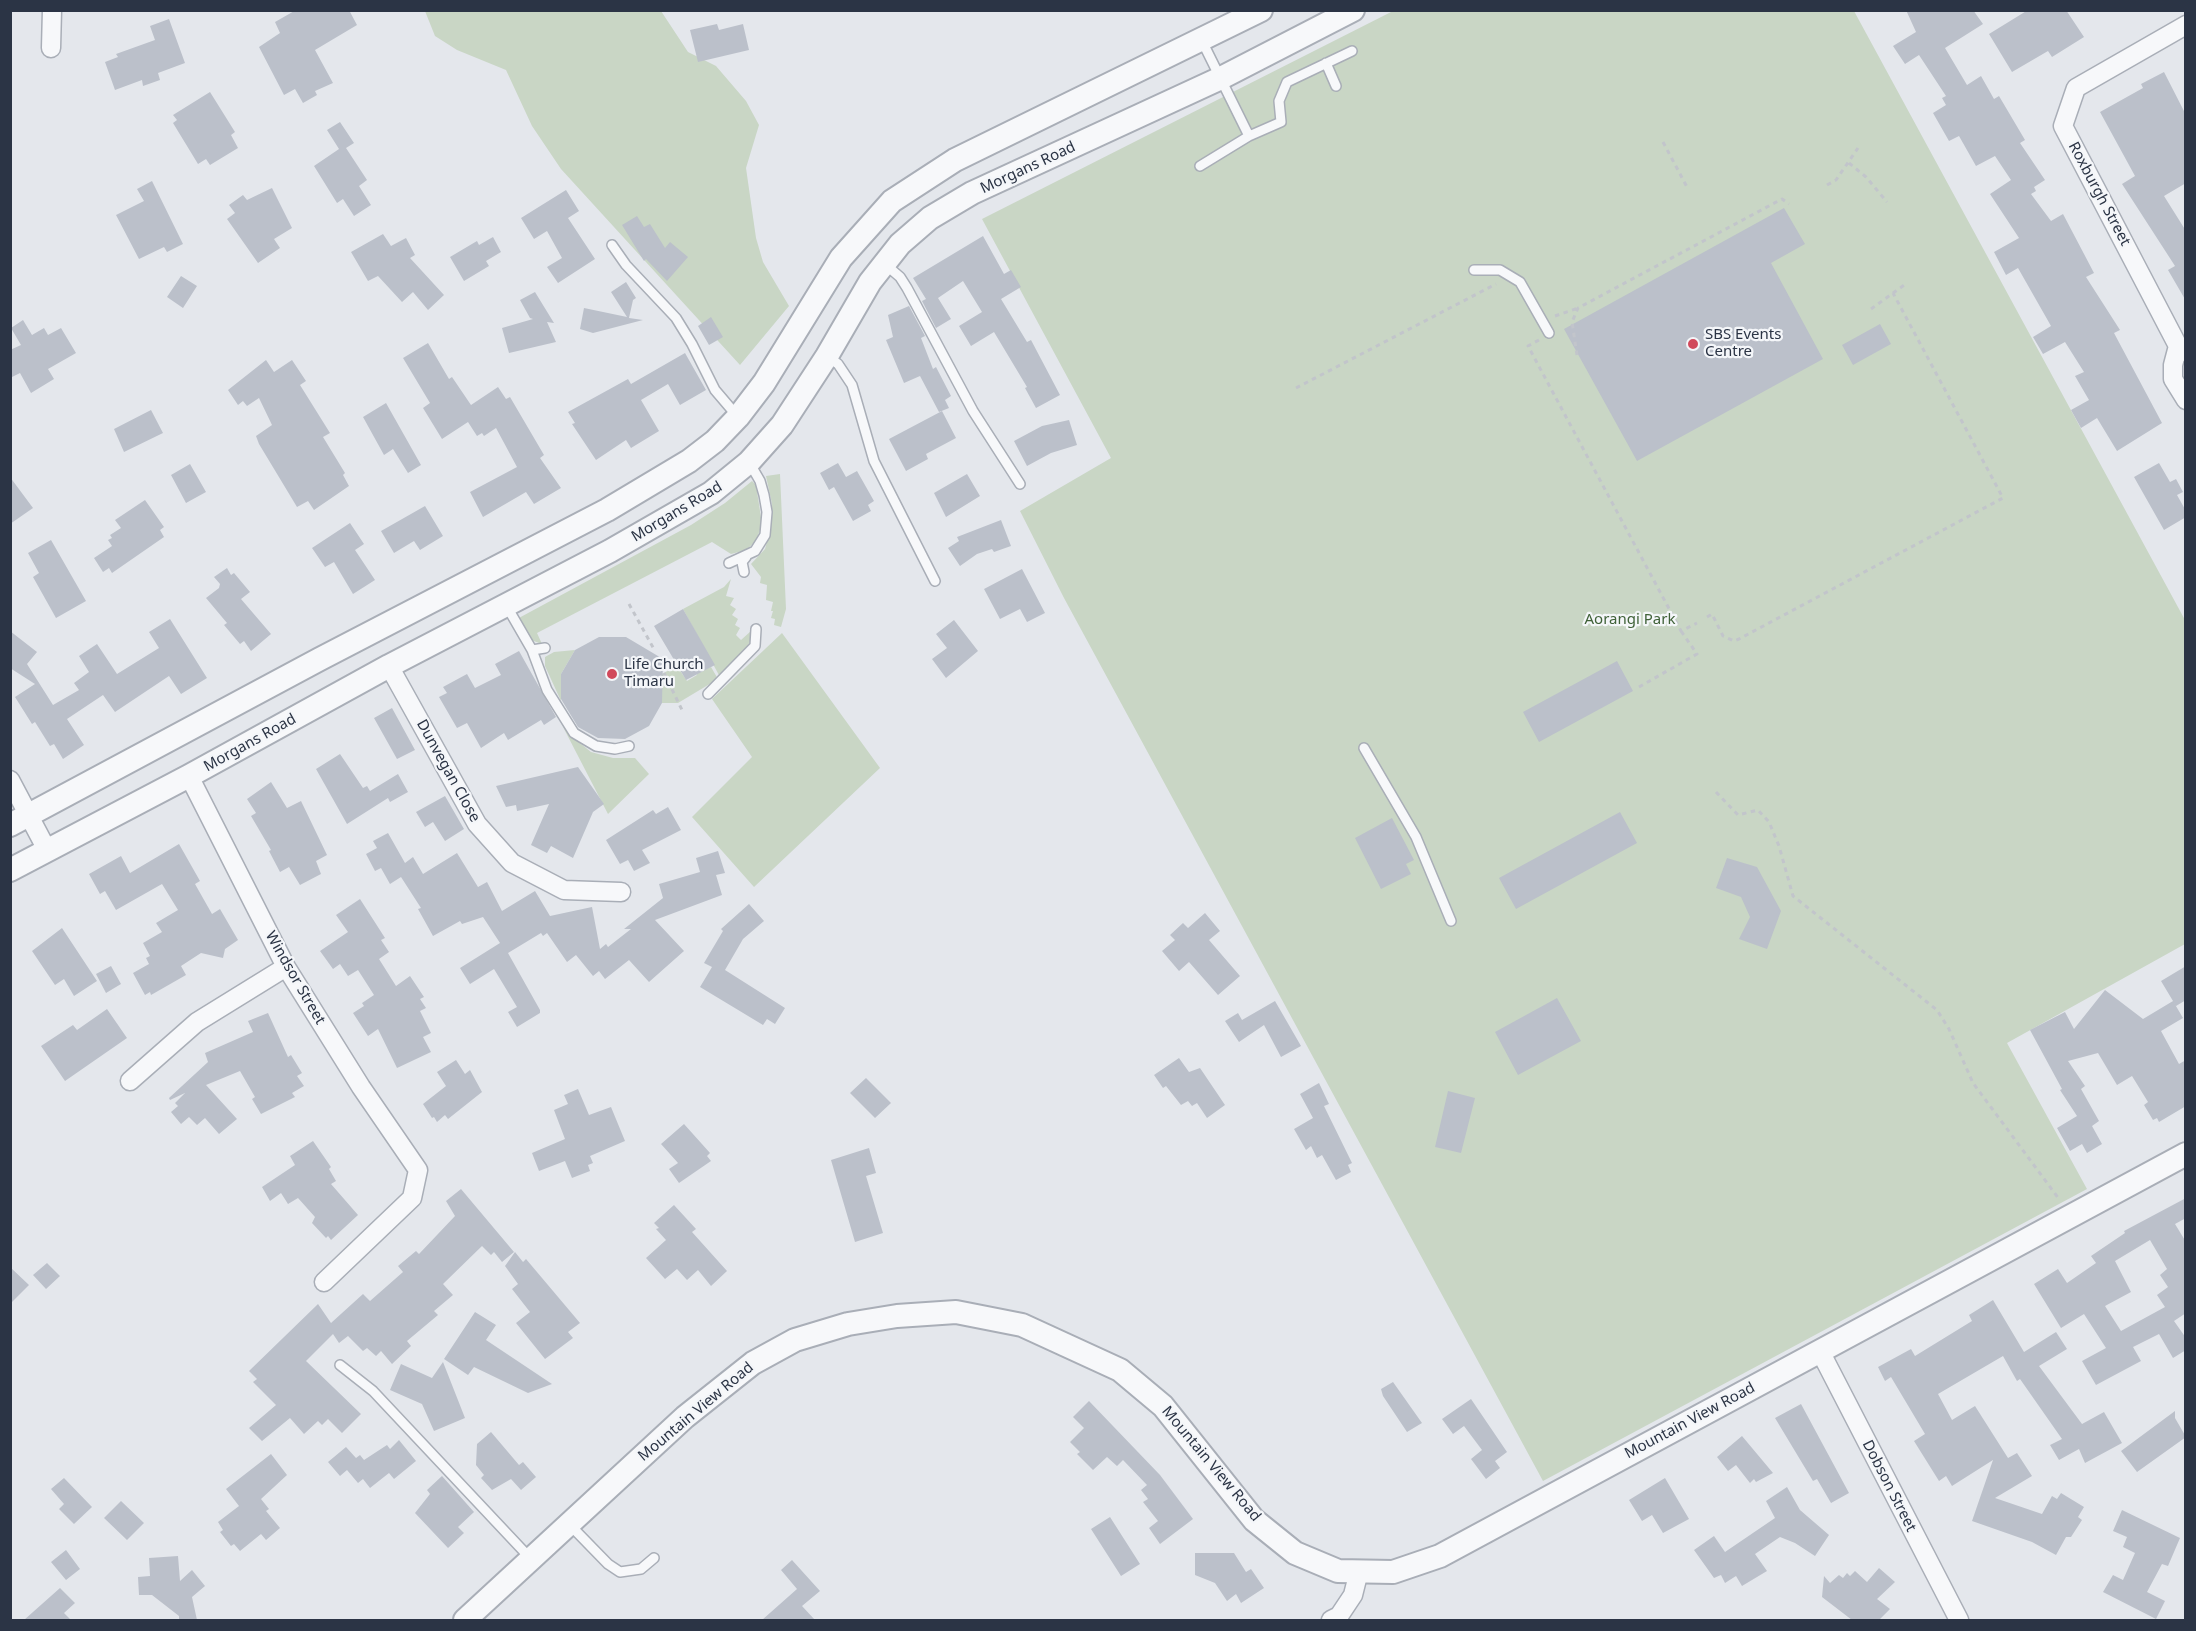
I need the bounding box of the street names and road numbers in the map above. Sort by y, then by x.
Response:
street label: Morgans Road [978,138,1078,198]
street label: Roxburgh Street [2064,139,2134,249]
street label: Morgans Road [628,478,726,546]
street label: Morgans Road [201,710,299,776]
street label: Dunvegan Close [412,717,484,825]
street label: Windsor Street [261,928,329,1028]
street label: Mountain View Road [635,1359,757,1465]
street label: Mountain View Road [1622,1379,1758,1463]
street label: Mountain View Road [1158,1403,1264,1525]
street label: Dobson Street [1858,1437,1920,1535]

